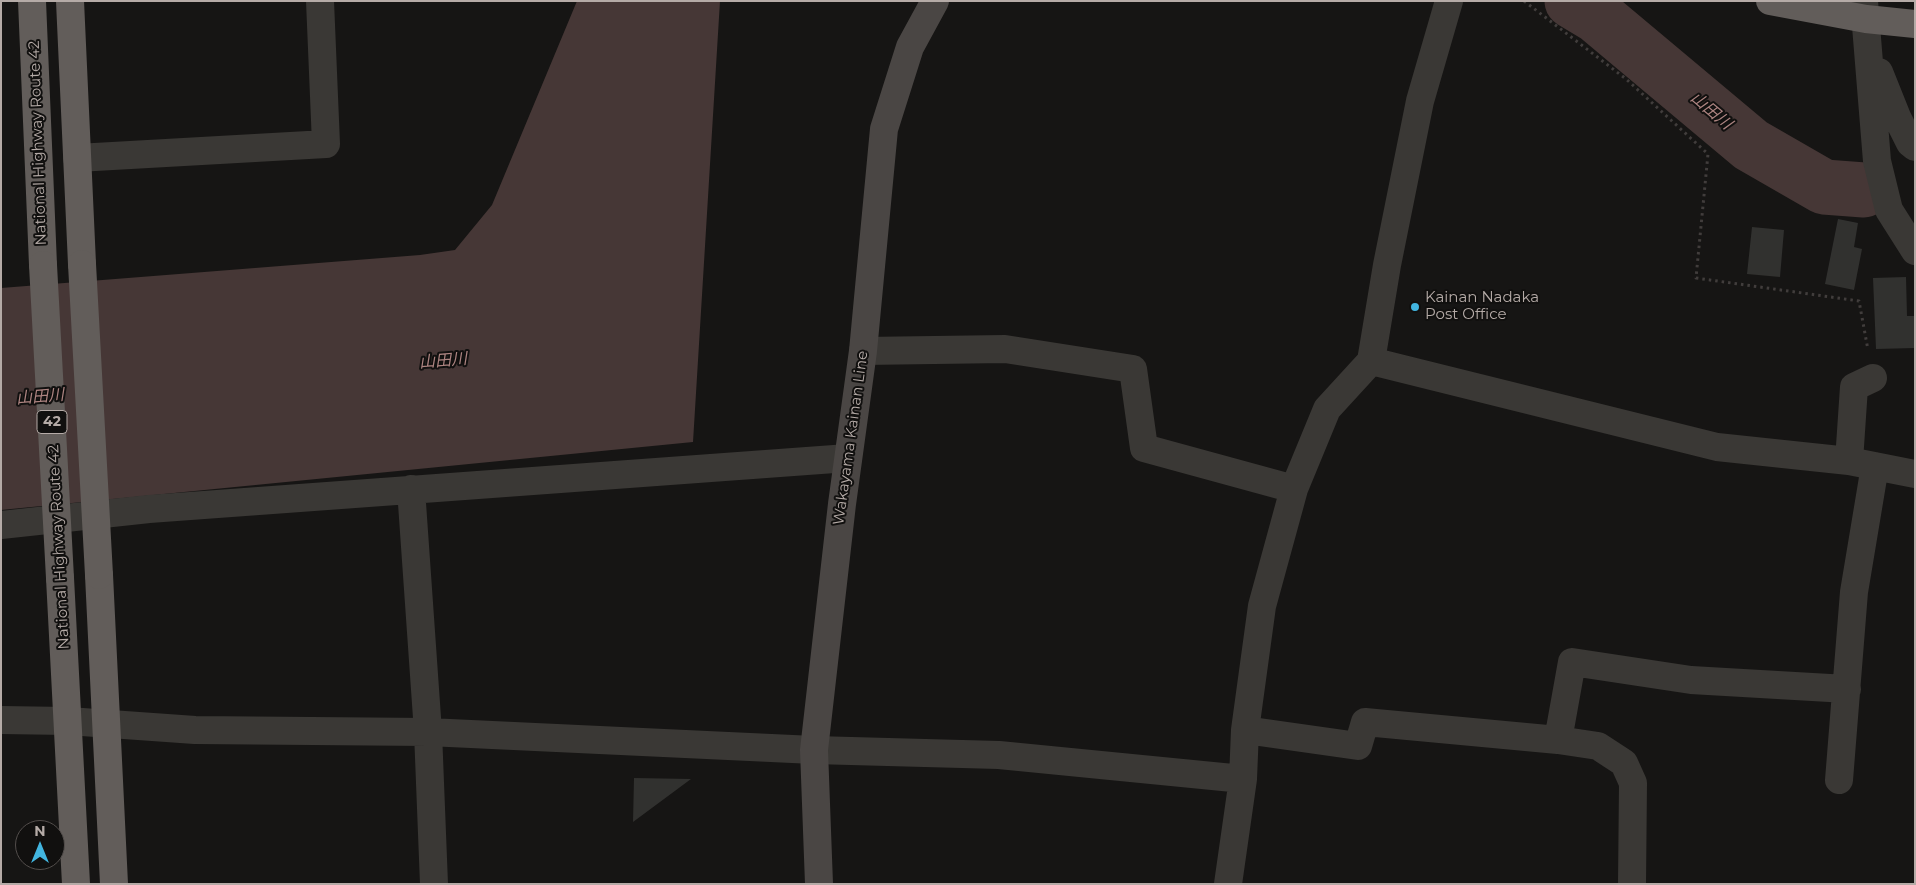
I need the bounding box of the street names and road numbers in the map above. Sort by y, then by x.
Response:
street label: National Highway Route 42 [25,40,51,246]
street label: Wakayama Kainan Line [830,350,872,526]
road number: 42 [37,411,67,434]
street label: National Highway Route 42 [45,444,73,650]

